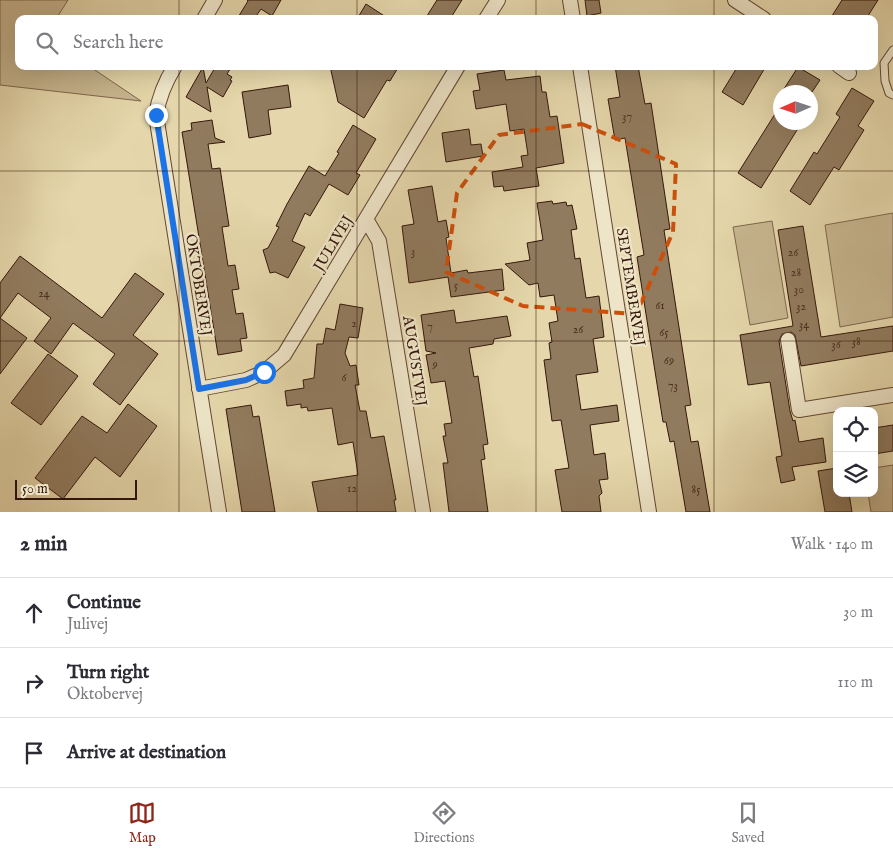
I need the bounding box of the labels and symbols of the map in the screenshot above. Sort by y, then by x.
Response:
north arrow [773,85,818,130]
route end [145,104,168,127]
house number: 37 [622,109,632,124]
street label: JULIVEJ [308,212,358,276]
street label: SEPTEMBERVEJ [612,227,649,348]
street label: OKTOBERVEJ [181,232,216,338]
house number: 3 [411,244,415,259]
house number: 26 [788,245,799,260]
house number: 28 [791,265,801,280]
house number: 5 [454,278,459,293]
house number: 30 [794,282,804,297]
house number: 24 [38,286,50,301]
house number: 61 [655,298,665,313]
house number: 32 [796,299,806,314]
street label: AUGUSTVEJ [398,313,431,408]
house number: 2 [351,316,357,331]
house number: 34 [799,317,809,332]
house number: 7 [427,319,433,334]
house number: 26 [573,322,584,337]
house number: 65 [659,325,669,340]
house number: 38 [851,334,861,349]
house number: 36 [831,337,842,352]
house number: 69 [664,353,674,368]
house number: 9 [431,357,438,372]
route start [253,361,276,384]
house number: 6 [341,370,347,385]
house number: 73 [668,378,678,393]
scale bar [15,477,138,500]
house number: 12 [347,481,357,496]
house number: 85 [691,482,701,497]

